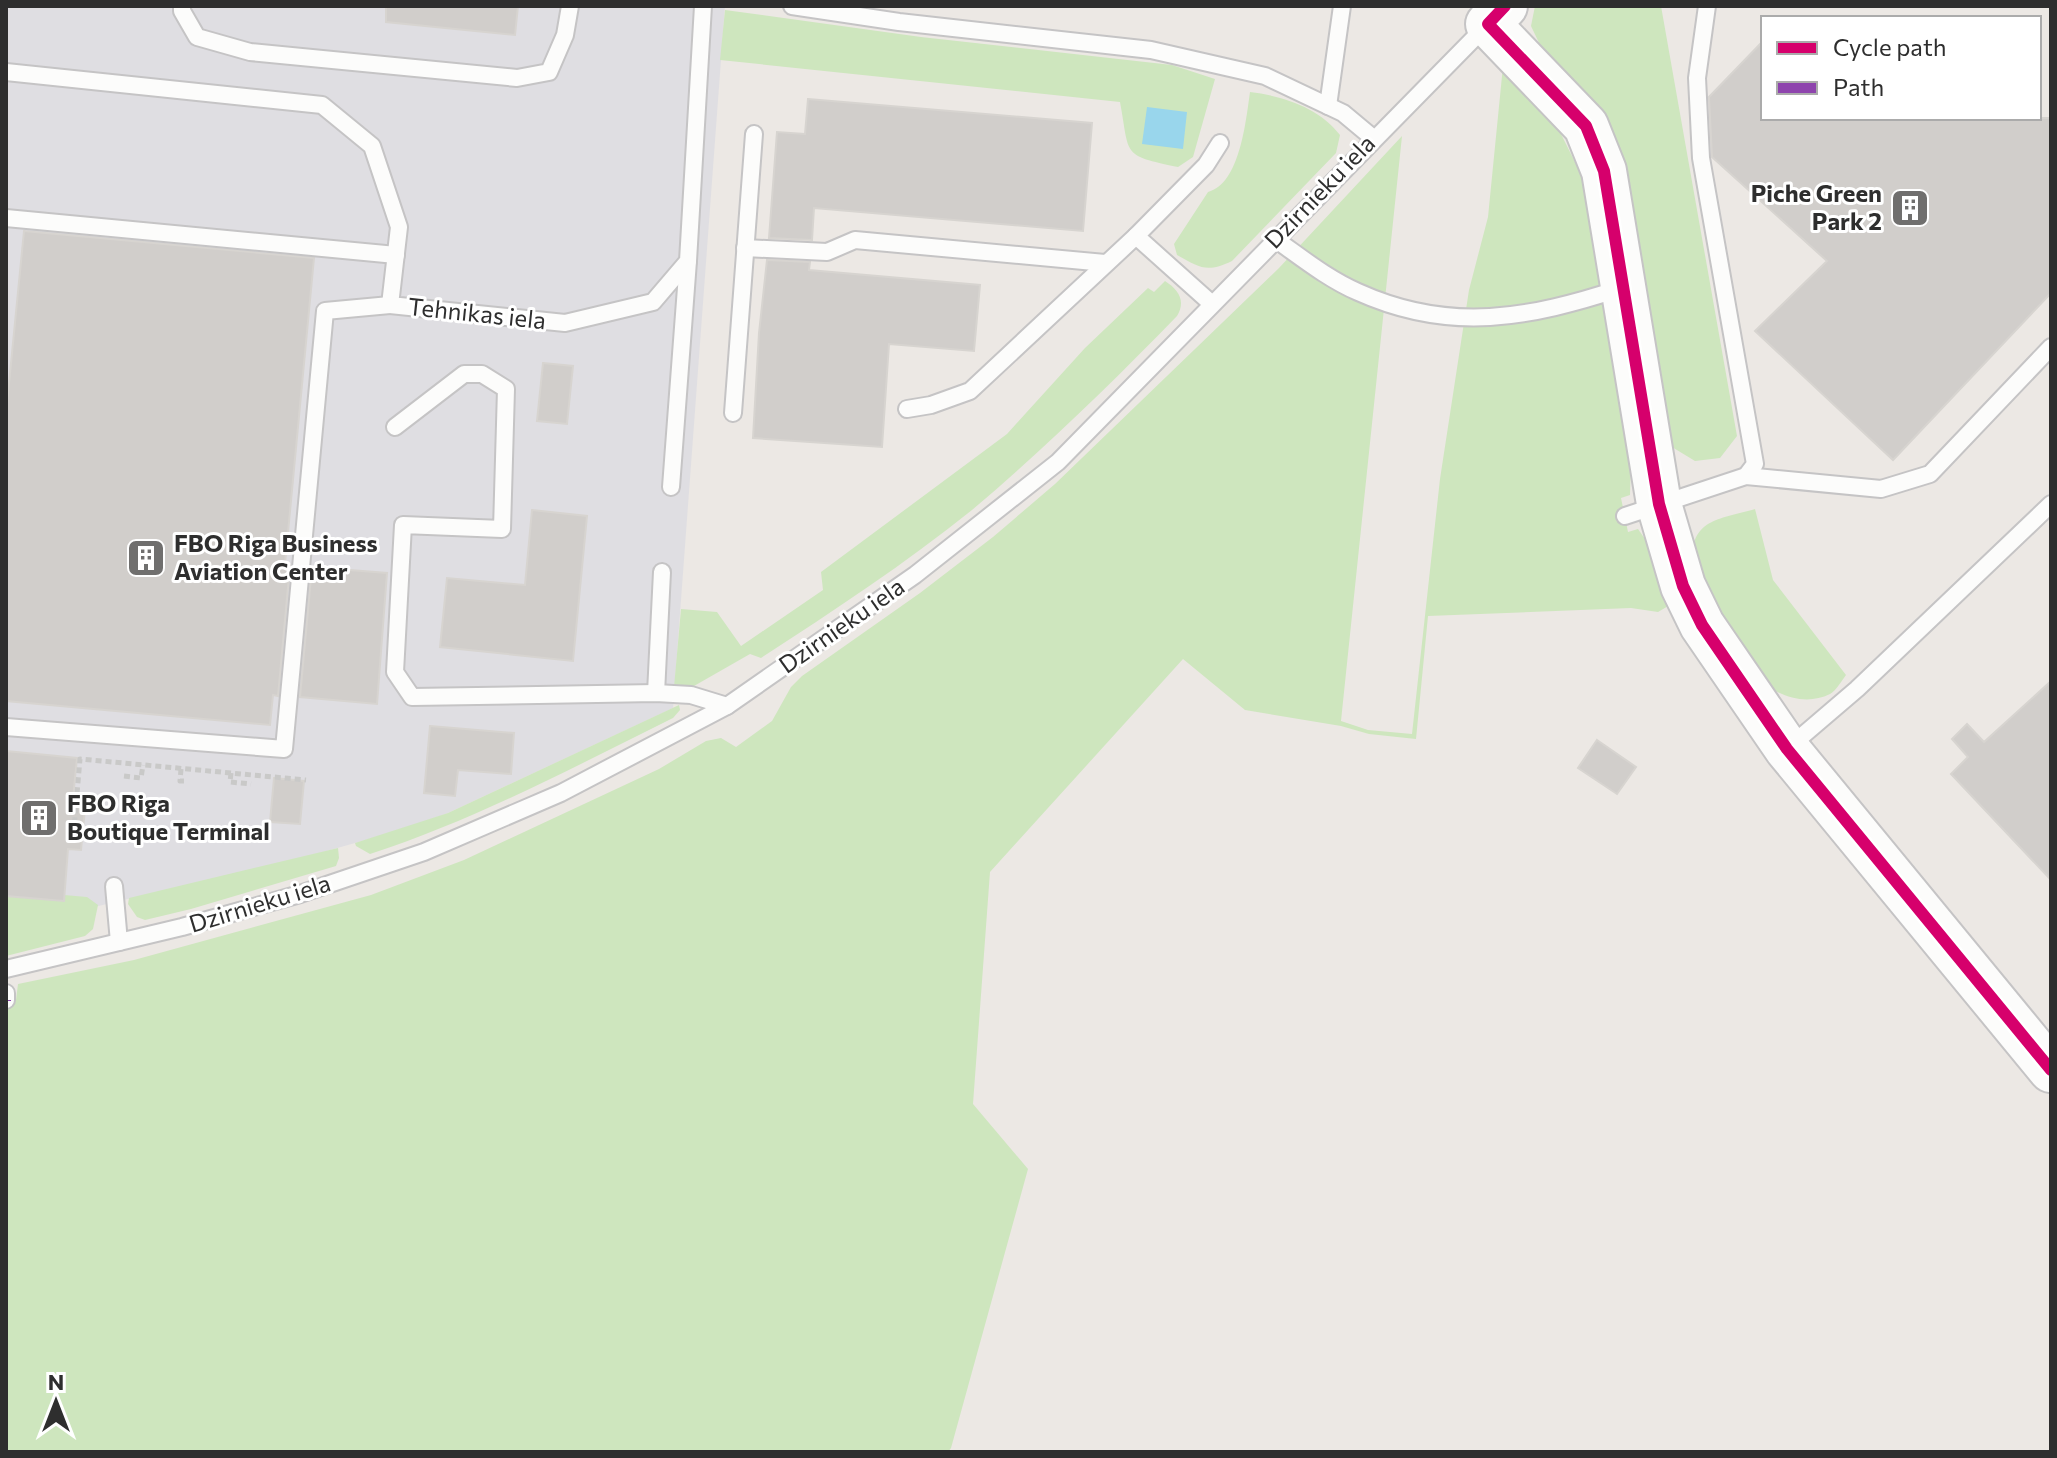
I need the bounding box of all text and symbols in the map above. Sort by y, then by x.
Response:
legend [1761,16,2041,120]
text: Cycle path [1833,32,1947,61]
text: Path [1833,72,1884,101]
street label: Dzirnieku iela [1258,128,1380,254]
place label: Piche Green Park 2 [1751,178,1882,235]
building icon: Piche Green Park 2 [1889,187,1931,229]
street label: Tehnikas iela [407,291,548,334]
place label: FBO Riga Business Aviation Center [174,528,378,585]
building icon: FBO Riga Business Aviation Center [125,537,167,579]
street label: Dzirnieku iela [773,571,909,679]
place label: FBO Riga Boutique Terminal [67,788,270,845]
building icon: FBO Riga Boutique Terminal [18,797,60,839]
street label: Dzirnieku iela [185,867,334,938]
north arrow [16,1362,96,1442]
text: N [48,1368,64,1395]

